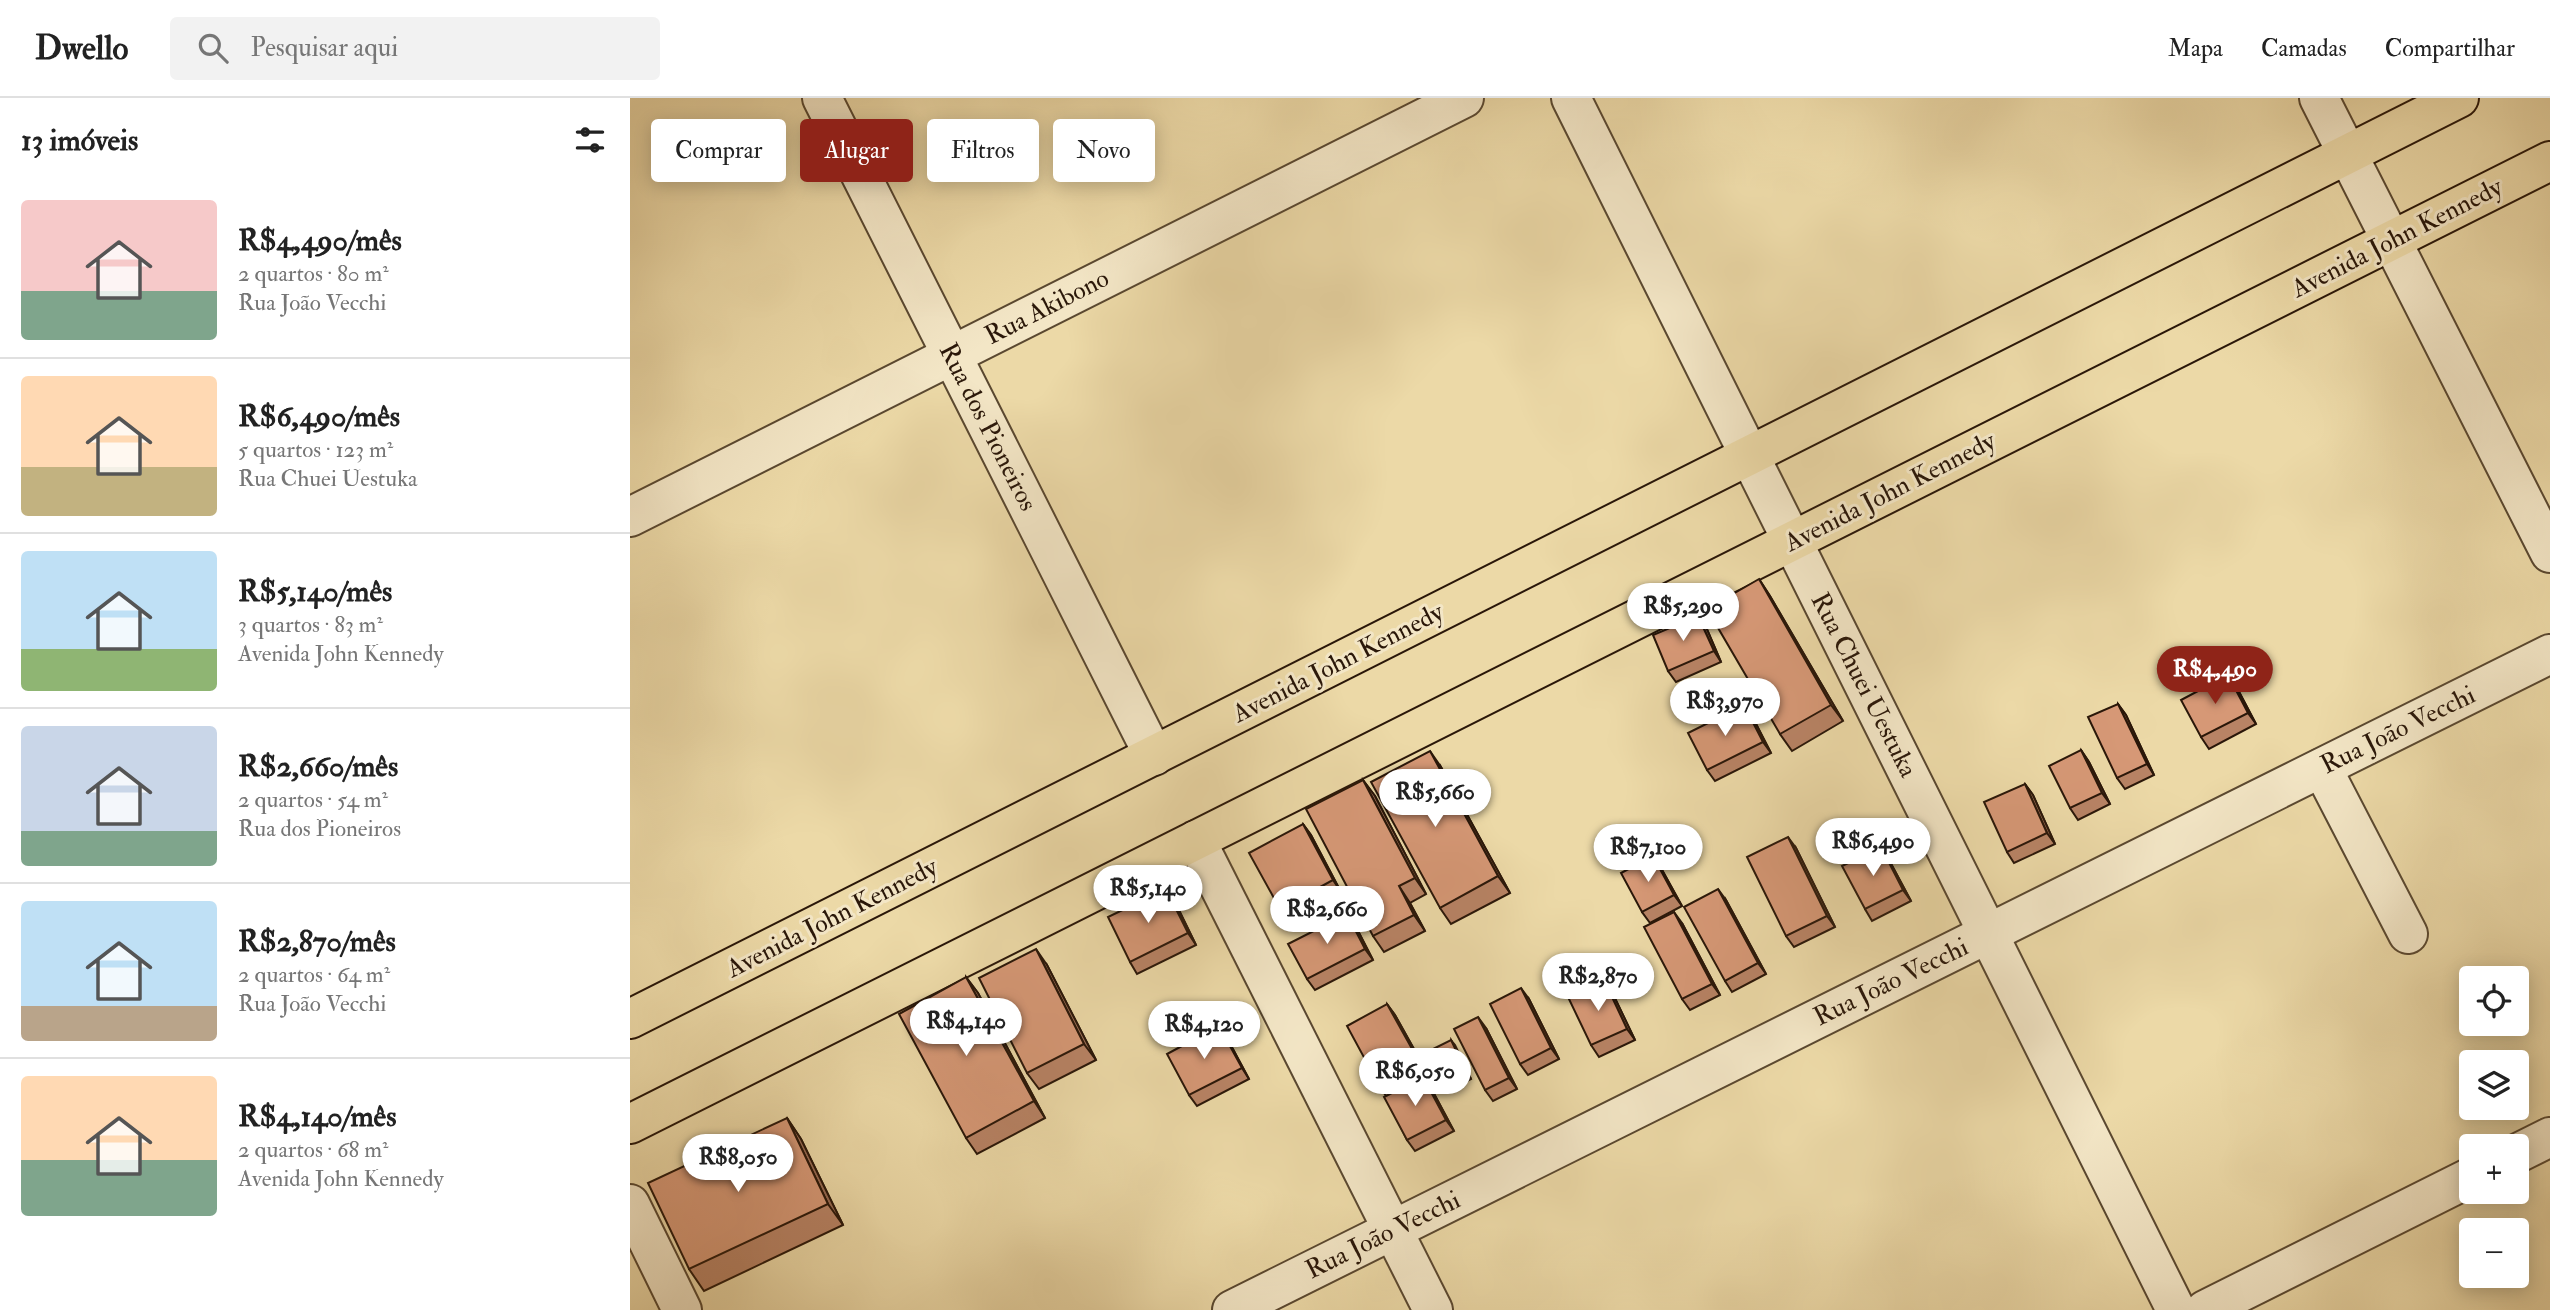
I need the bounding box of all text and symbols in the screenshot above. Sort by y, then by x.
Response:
search box [170,17,660,80]
text: Dwello [35,28,128,69]
icon: search [194,29,232,67]
text: Pesquisar aqui [250,32,398,64]
text: Mapa [2168,33,2223,64]
text: Camadas [2261,33,2347,64]
text: Compartilhar [2385,33,2515,64]
chip: Comprar [651,119,786,182]
chip: Alugar [800,119,913,182]
chip: Filtros [927,119,1039,182]
chip: Novo [1053,119,1155,182]
icon: filters [571,121,609,159]
text: 13 imóveis [21,122,138,159]
street label: Avenida John Kennedy [2285,171,2508,305]
text: R$4,490/mês [238,222,402,259]
icon: home [77,228,161,312]
text: 2 quartos · 80 m² [238,259,389,288]
street label: Rua Akibono [980,262,1114,352]
text: Rua João Vecchi [238,288,386,317]
street label: Rua dos Pioneiros [932,338,1044,516]
text: R$6,490/mês [238,398,400,435]
icon: home [77,404,161,488]
street label: Avenida John Kennedy [1778,425,2001,559]
text: 5 quartos · 123 m² [238,435,393,464]
text: Rua Chuei Uestuka [238,464,418,493]
text: R$5,140/mês [238,573,392,610]
icon: home [77,579,161,663]
pin: R$5,290 [1618,584,1748,643]
street label: Rua Chuei Uestuka [1804,587,1924,783]
text: R$5,290 [1643,591,1723,620]
street label: Avenida John Kennedy [1226,596,1449,730]
text: 3 quartos · 83 m² [238,610,383,639]
text: Avenida John Kennedy [238,639,444,668]
pin: R$4,490 [2150,646,2280,706]
text: R$4,490 [2173,654,2257,683]
pin: R$3,970 [1660,678,1790,738]
street label: Rua João Vecchi [2316,679,2480,781]
text: R$3,970 [1686,686,1764,715]
text: R$2,660/mês [238,748,398,785]
icon: home [77,754,161,838]
pin: R$5,660 [1370,770,1500,829]
text: R$5,660 [1395,777,1475,806]
text: 2 quartos · 54 m² [238,785,388,814]
text: Rua dos Pioneiros [238,814,401,843]
pin: R$6,490 [1808,818,1938,878]
pin: R$7,100 [1583,824,1713,884]
text: R$6,490 [1831,826,1915,855]
text: R$7,100 [1610,832,1686,861]
street label: Avenida John Kennedy [720,851,943,985]
pin: R$5,140 [1083,866,1213,925]
text: R$5,140 [1109,873,1187,902]
pin: R$2,660 [1262,886,1392,946]
text: R$2,660 [1286,894,1368,923]
text: R$2,870/mês [238,923,396,960]
icon: home [77,929,161,1013]
street label: Rua João Vecchi [1809,931,1973,1033]
pin: R$2,870 [1533,954,1663,1013]
text: 2 quartos · 64 m² [238,960,390,989]
text: R$2,870 [1558,961,1638,990]
map controls [2459,966,2529,1288]
button: locate [2459,966,2529,1036]
text: Rua João Vecchi [238,989,386,1018]
pin: R$4,140 [901,998,1031,1058]
pin: R$4,120 [1139,1002,1269,1061]
text: R$4,140 [926,1006,1006,1035]
text: R$4,120 [1164,1009,1244,1038]
pin: R$6,050 [1350,1048,1480,1108]
button: layers [2459,1050,2529,1120]
text: R$6,050 [1375,1056,1455,1085]
text: R$4,140/mês [238,1098,396,1135]
icon: home [77,1104,161,1188]
pin: R$8,050 [673,1134,803,1194]
button: + [2459,1134,2529,1204]
text: 2 quartos · 68 m² [238,1135,389,1164]
text: R$8,050 [698,1142,778,1171]
text: Avenida John Kennedy [238,1164,444,1193]
street label: Rua João Vecchi [1301,1184,1465,1286]
button: − [2459,1218,2529,1288]

